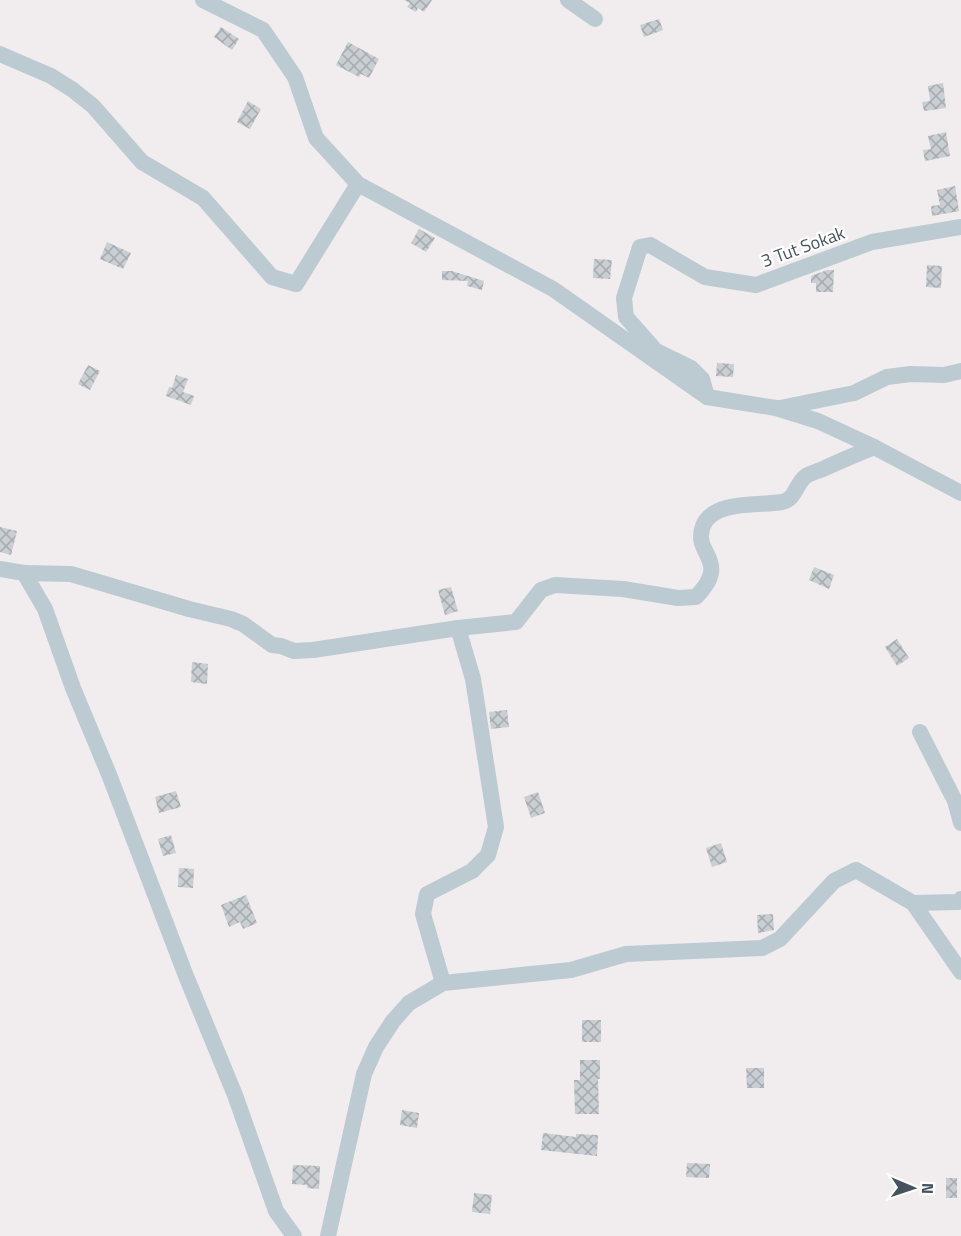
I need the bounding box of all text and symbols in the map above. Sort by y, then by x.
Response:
street label: 3 Tut Sokak [757,219,849,274]
north arrow [883,1158,943,1218]
text: N [916,1183,940,1194]

